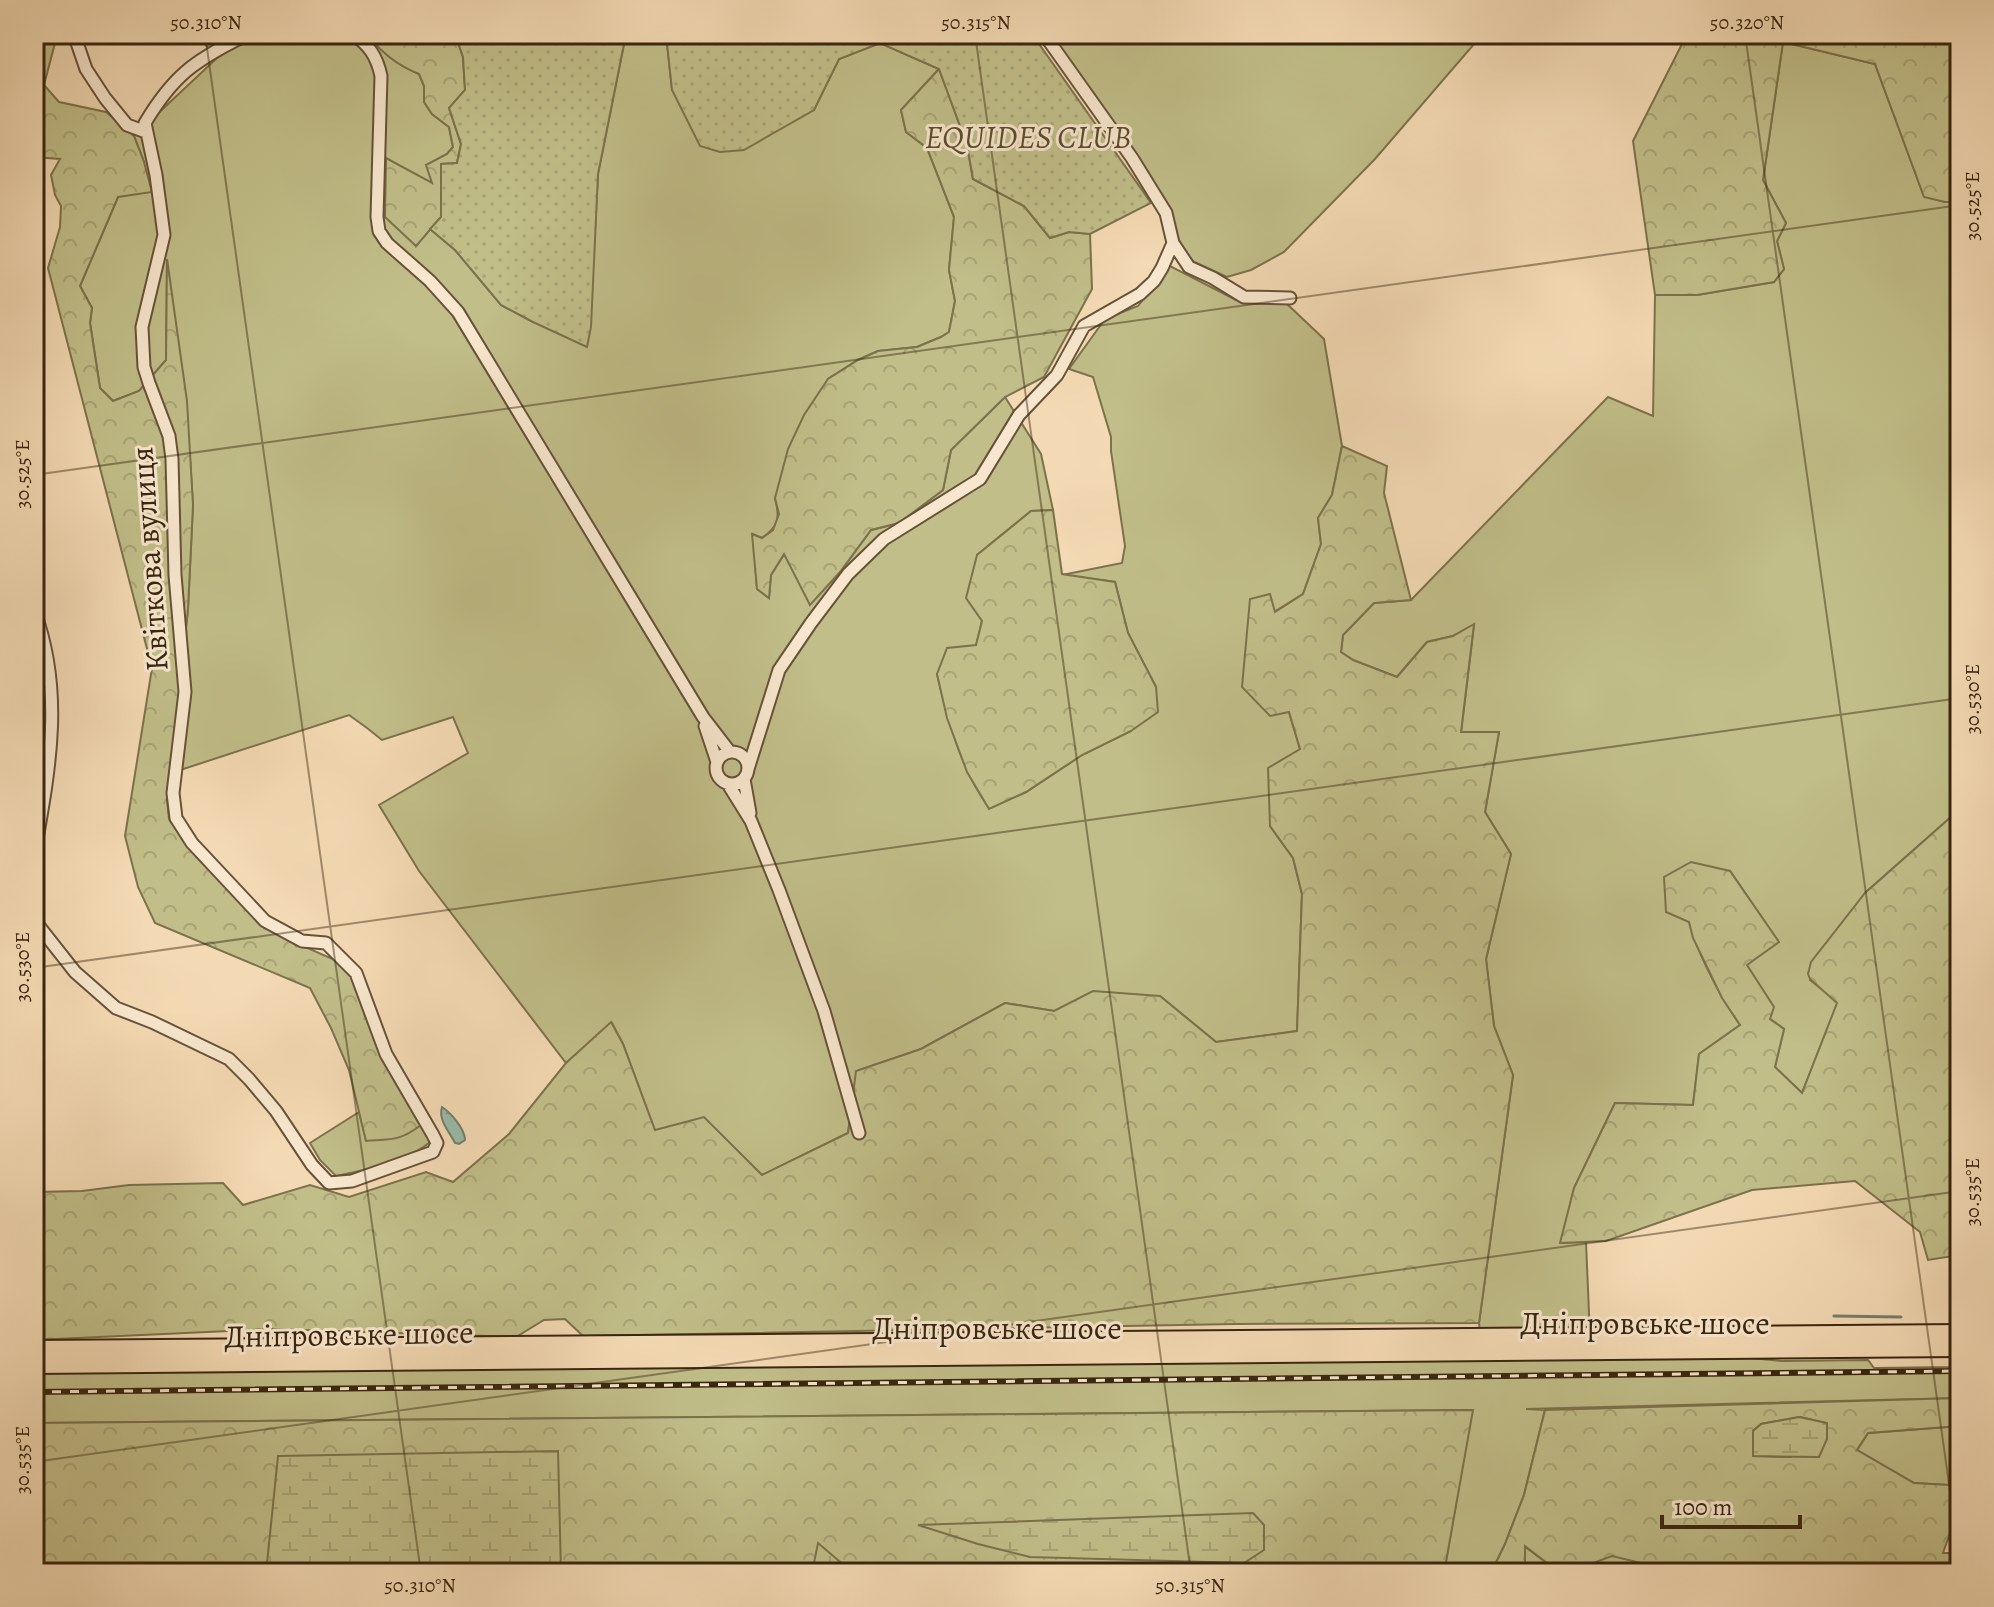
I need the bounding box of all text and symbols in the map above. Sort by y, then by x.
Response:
text: 50.310°N [170,9,242,36]
text: 50.315°N [941,9,1011,36]
text: 50.320°N [1710,9,1784,36]
park label: EQUIDES CLUB [925,115,1131,159]
text: 30.525°E [1959,171,1986,241]
text: 30.525°E [9,439,36,509]
street label: Квіткова вулиця [119,445,179,673]
text: 30.530°E [1959,664,1986,734]
text: 30.530°E [9,932,36,1002]
text: 30.535°E [1959,1158,1986,1226]
street label: Дніпровське шосе [1520,1301,1770,1345]
street label: Дніпровське шосе [872,1306,1122,1350]
street label: Дніпровське шосе [224,1310,474,1358]
text: 30.535°E [9,1426,36,1494]
scale bar [1662,1479,1800,1529]
text: 100 m [1674,1491,1733,1523]
text: 50.310°N [384,1572,456,1599]
text: 50.315°N [1155,1572,1225,1599]

